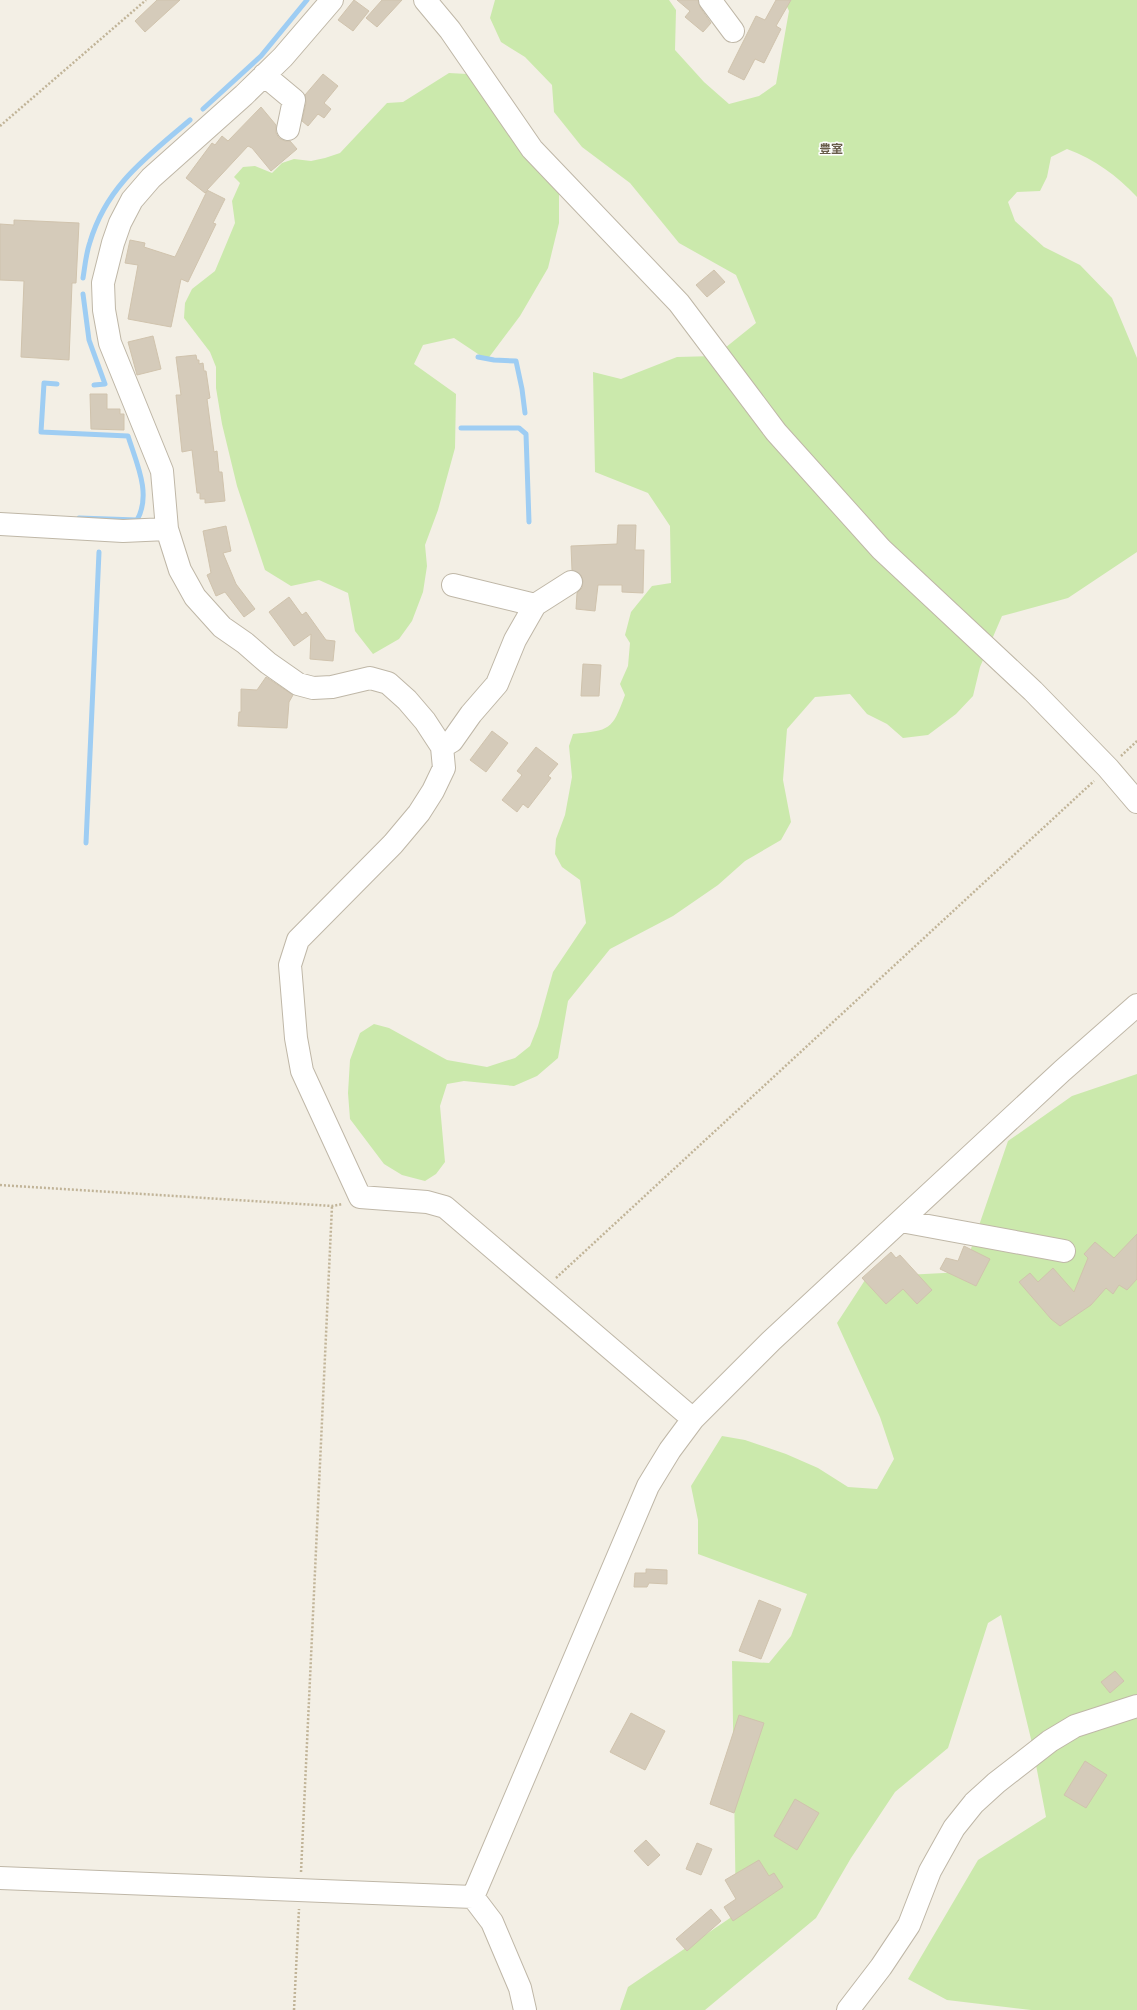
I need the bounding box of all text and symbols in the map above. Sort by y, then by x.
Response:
district label: 豊室 [819,141,843,156]

